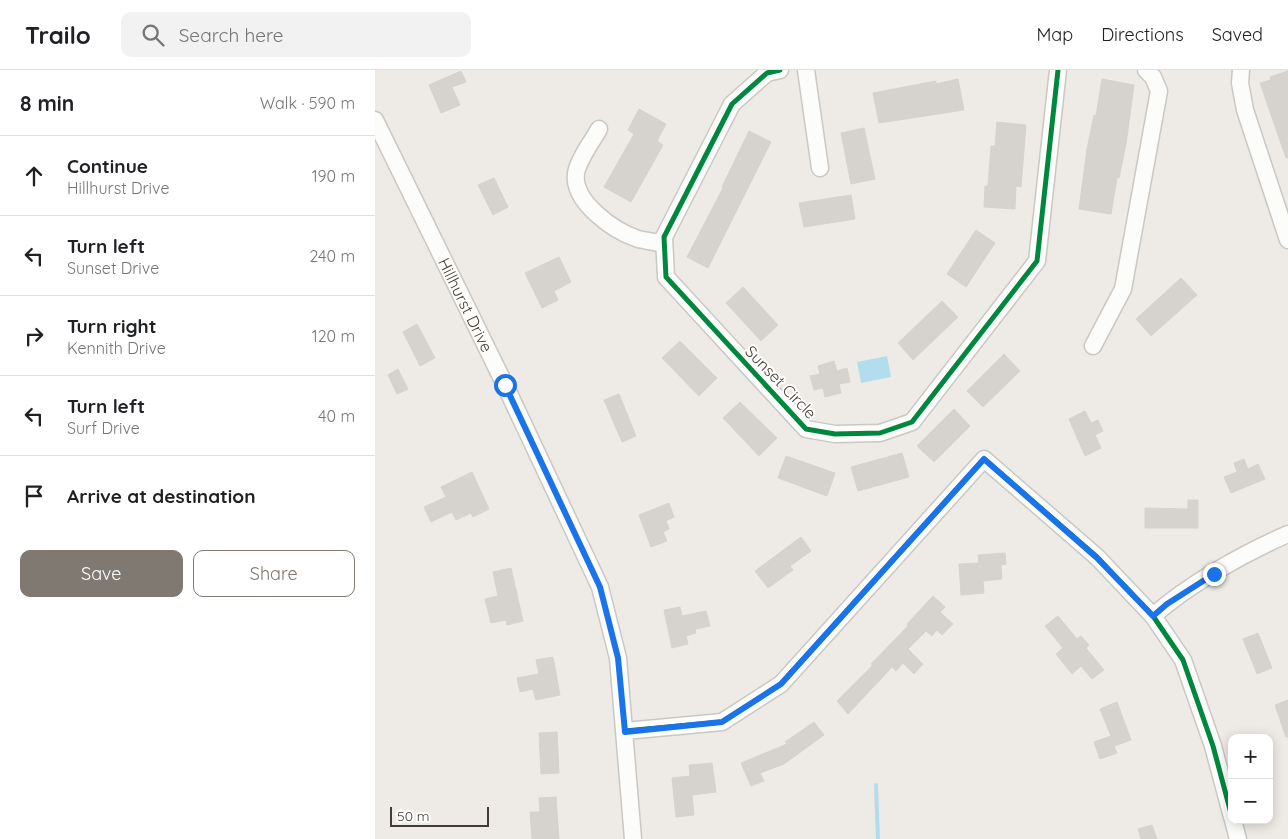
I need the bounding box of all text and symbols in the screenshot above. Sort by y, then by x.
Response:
search box [121,12,471,57]
text: Trailo [25,20,91,50]
icon: search [139,21,167,49]
text: Search here [179,23,284,47]
text: Map [1036,23,1073,46]
text: Directions [1101,23,1184,46]
text: Saved [1212,23,1263,46]
text: 8 min [20,90,74,116]
text: Walk · 590 m [260,93,355,113]
text: Continue [67,154,148,178]
icon: ahead [20,162,48,190]
text: 190 m [312,166,355,186]
text: Hillhurst Drive [67,178,169,198]
text: Turn left [67,234,145,258]
icon: left [20,242,48,270]
text: 240 m [309,246,355,266]
street label: Hillhurst Drive [434,254,497,355]
text: Sunset Drive [67,258,159,278]
text: Turn right [67,314,156,338]
icon: right [20,322,48,350]
text: 120 m [312,326,355,346]
text: Kennith Drive [67,338,166,358]
street label: Sunset Circle [741,341,821,423]
route start [494,374,517,397]
text: Turn left [67,394,145,418]
icon: left [20,402,48,430]
text: 40 m [318,406,355,426]
text: Surf Drive [67,418,140,438]
icon: arrive [20,482,48,510]
text: Arrive at destination [67,484,256,508]
button: Save [20,550,183,597]
button: Share [193,550,355,597]
route end [1203,563,1226,586]
map controls [1228,734,1273,824]
button: + [1228,734,1273,779]
button: − [1228,779,1273,824]
scale bar [390,804,489,827]
text: 50 m [397,807,430,825]

